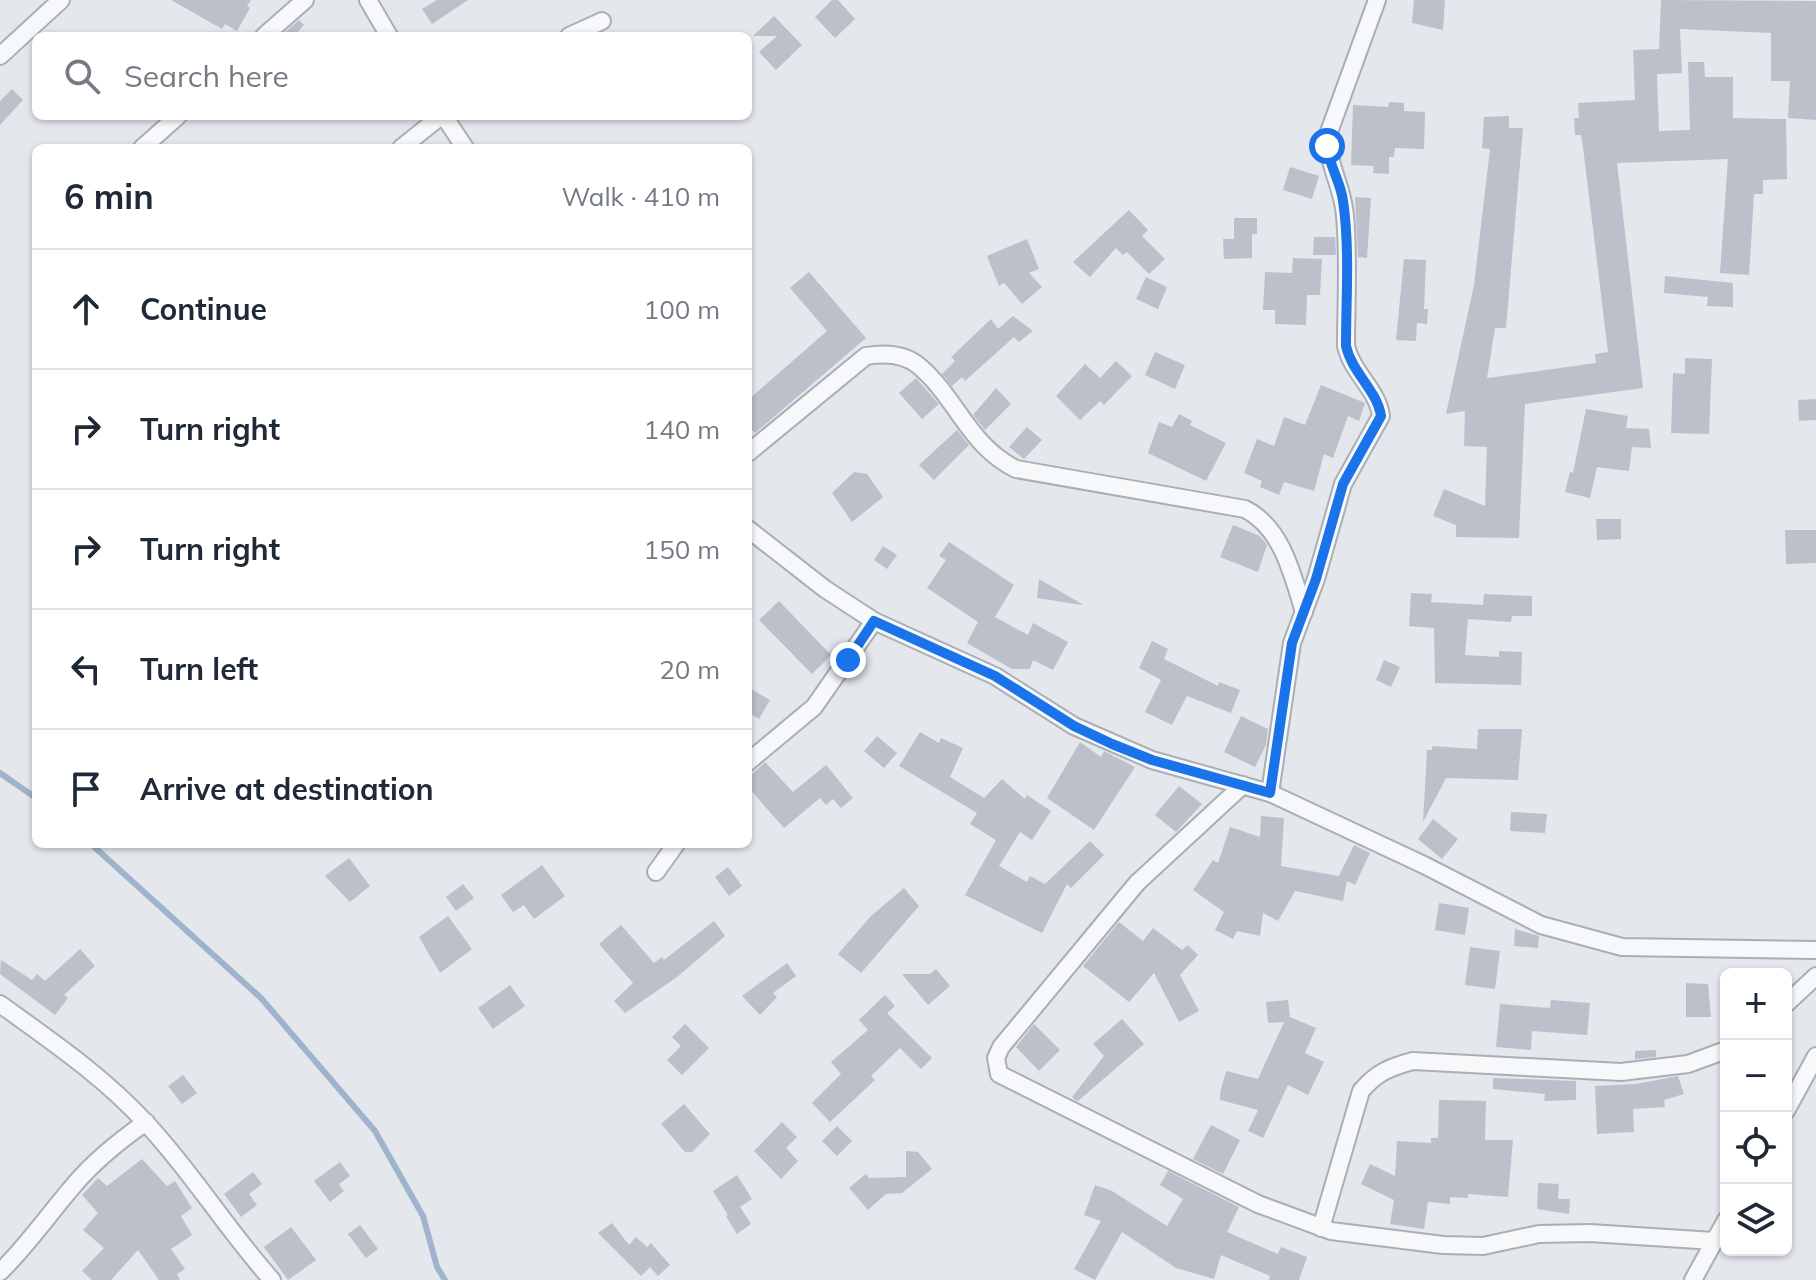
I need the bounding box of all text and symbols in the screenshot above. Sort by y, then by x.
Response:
search box [32,32,752,120]
icon: search [60,54,104,98]
text: Search here [124,57,289,95]
route start [1309,128,1345,164]
text: 6 min [64,175,154,218]
text: Walk · 410 m [561,180,720,213]
icon: ahead [64,287,108,331]
text: Continue [140,290,267,328]
text: 100 m [644,293,720,326]
icon: right [64,407,108,451]
text: Turn right [140,410,280,448]
text: 140 m [644,413,720,446]
icon: right [64,527,108,571]
text: Turn right [140,530,280,568]
text: 150 m [644,533,720,566]
route end [830,642,866,678]
icon: left [64,647,108,691]
text: Turn left [140,650,258,688]
text: 20 m [659,653,720,686]
icon: arrive [64,767,108,811]
text: Arrive at destination [140,770,434,808]
map controls [1720,968,1792,1256]
button: + [1720,968,1792,1040]
button: − [1720,1040,1792,1112]
button: locate [1720,1112,1792,1184]
button: layers [1720,1184,1792,1256]

